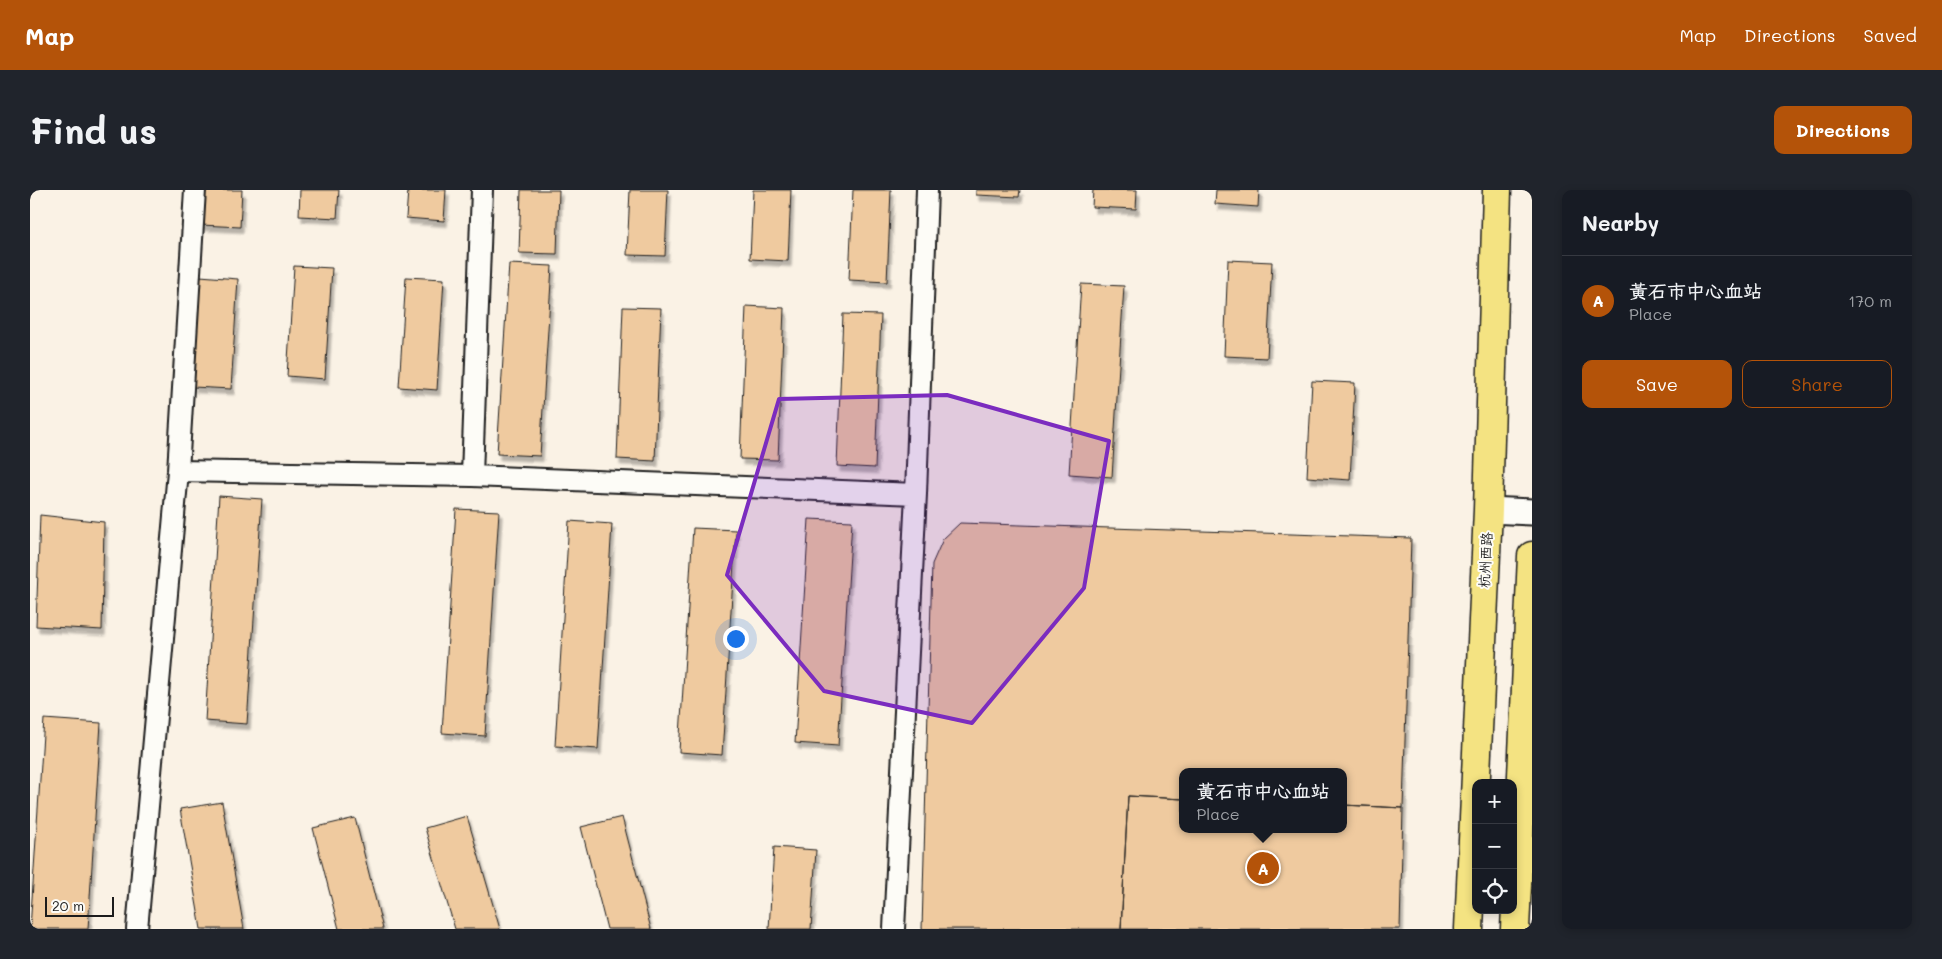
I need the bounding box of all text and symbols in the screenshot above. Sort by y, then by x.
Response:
text: Map [25,20,74,51]
text: Map [1679,23,1716,47]
text: Directions [1744,23,1836,47]
text: Saved [1864,23,1917,47]
button: Directions [1774,106,1912,154]
text: Find us [30,107,157,153]
text: Nearby [1582,209,1659,236]
text: 黄石市中心血站 [1629,278,1762,303]
text: A [1592,290,1604,311]
text: 170 m [1848,290,1892,311]
text: Place [1629,303,1672,324]
button: Save [1582,360,1732,408]
button: Share [1742,360,1892,408]
street label: 杭州西路 [1474,532,1496,588]
your location [723,626,749,652]
popup [1179,768,1347,833]
text: 黄石市中心血站 [1196,778,1330,803]
map controls [1472,779,1517,914]
button: + [1472,779,1517,824]
text: Place [1196,803,1240,824]
button: − [1472,824,1517,869]
pin: A [1247,849,1279,887]
button: locate [1472,869,1517,914]
scale bar [45,894,114,917]
text: 20 m [52,896,84,915]

